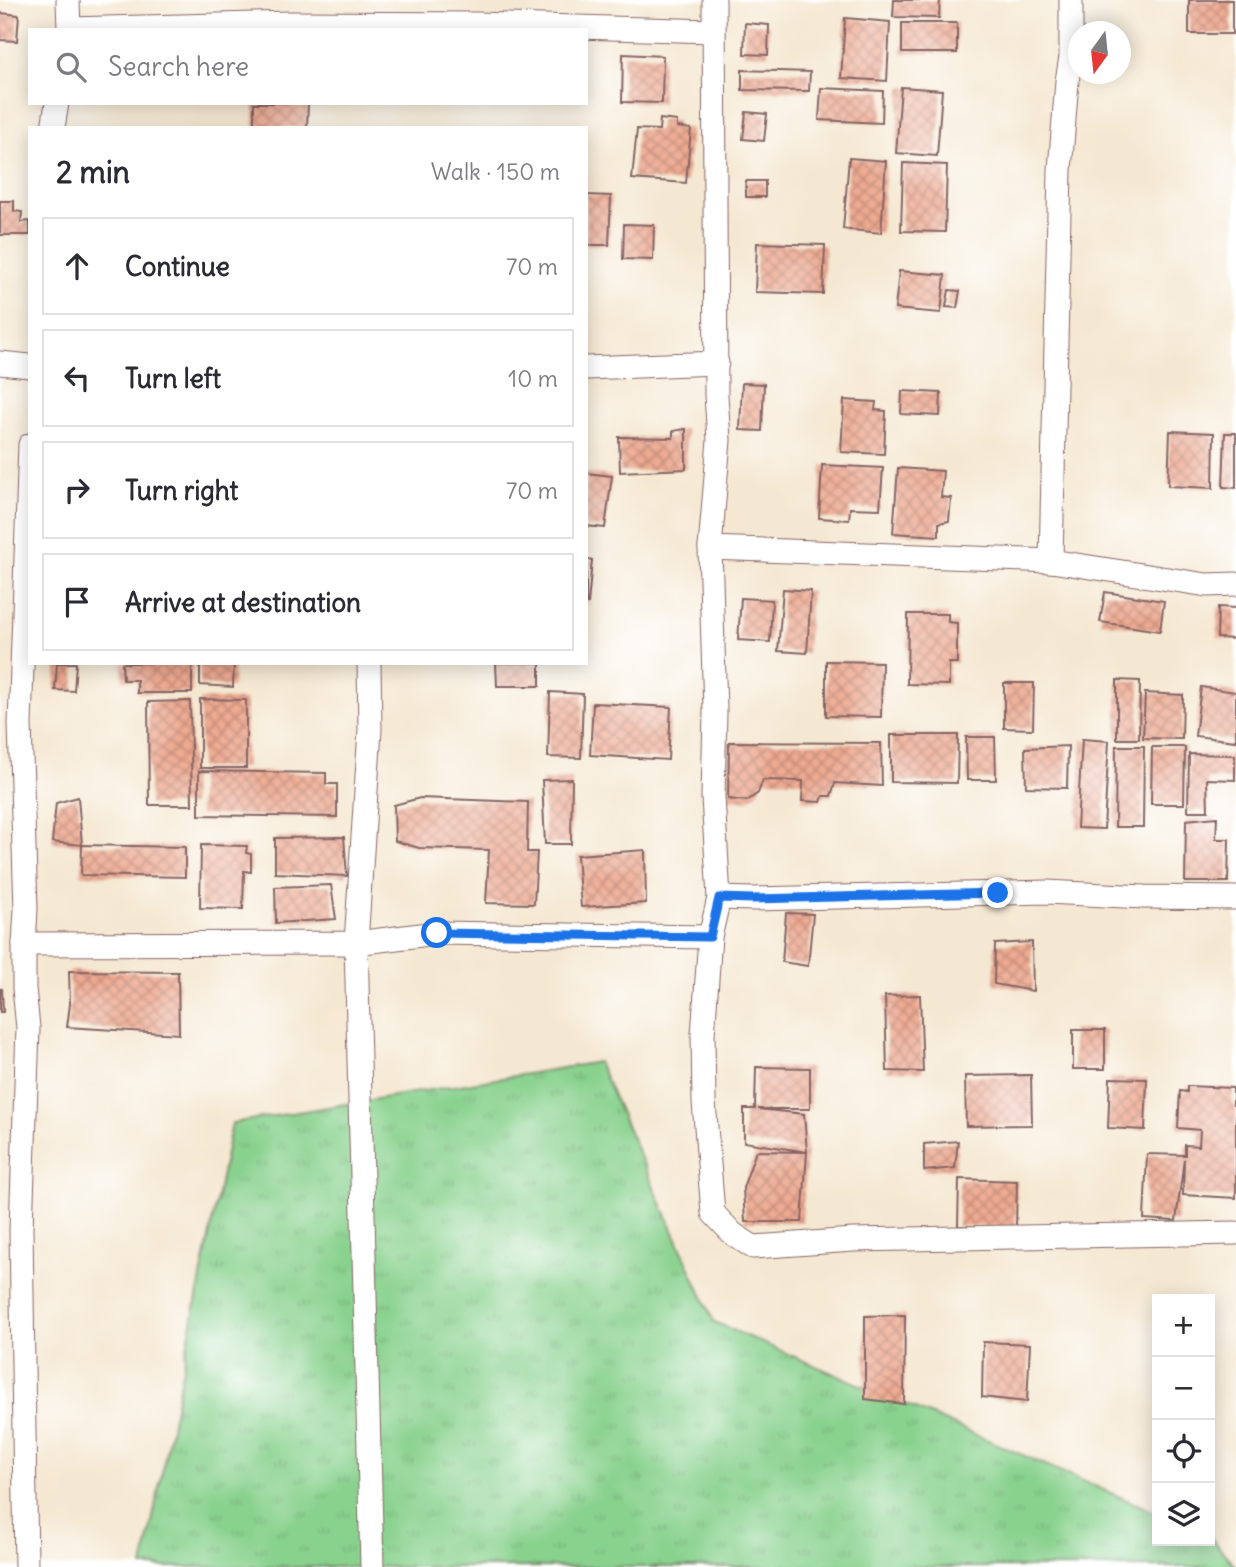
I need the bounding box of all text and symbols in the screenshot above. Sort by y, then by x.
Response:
north arrow [1068,21,1131,84]
search box [28,28,588,105]
icon: search [52,48,90,86]
text: Search here [108,50,249,83]
text: 2 min [56,153,130,191]
text: Walk · 150 m [431,157,560,186]
icon: ahead [58,247,96,285]
text: Continue [125,250,230,283]
text: 70 m [506,252,558,281]
icon: left [58,359,96,397]
text: Turn left [125,362,221,395]
text: 10 m [508,364,558,393]
icon: right [58,471,96,509]
text: Turn right [125,474,238,507]
text: 70 m [506,476,558,505]
icon: arrive [58,583,96,621]
text: Arrive at destination [125,586,361,619]
route end [982,877,1013,908]
route start [421,917,452,948]
map controls [1152,1294,1215,1546]
button: + [1152,1294,1215,1357]
button: − [1152,1357,1215,1420]
button: locate [1152,1420,1215,1483]
button: layers [1152,1483,1215,1546]

